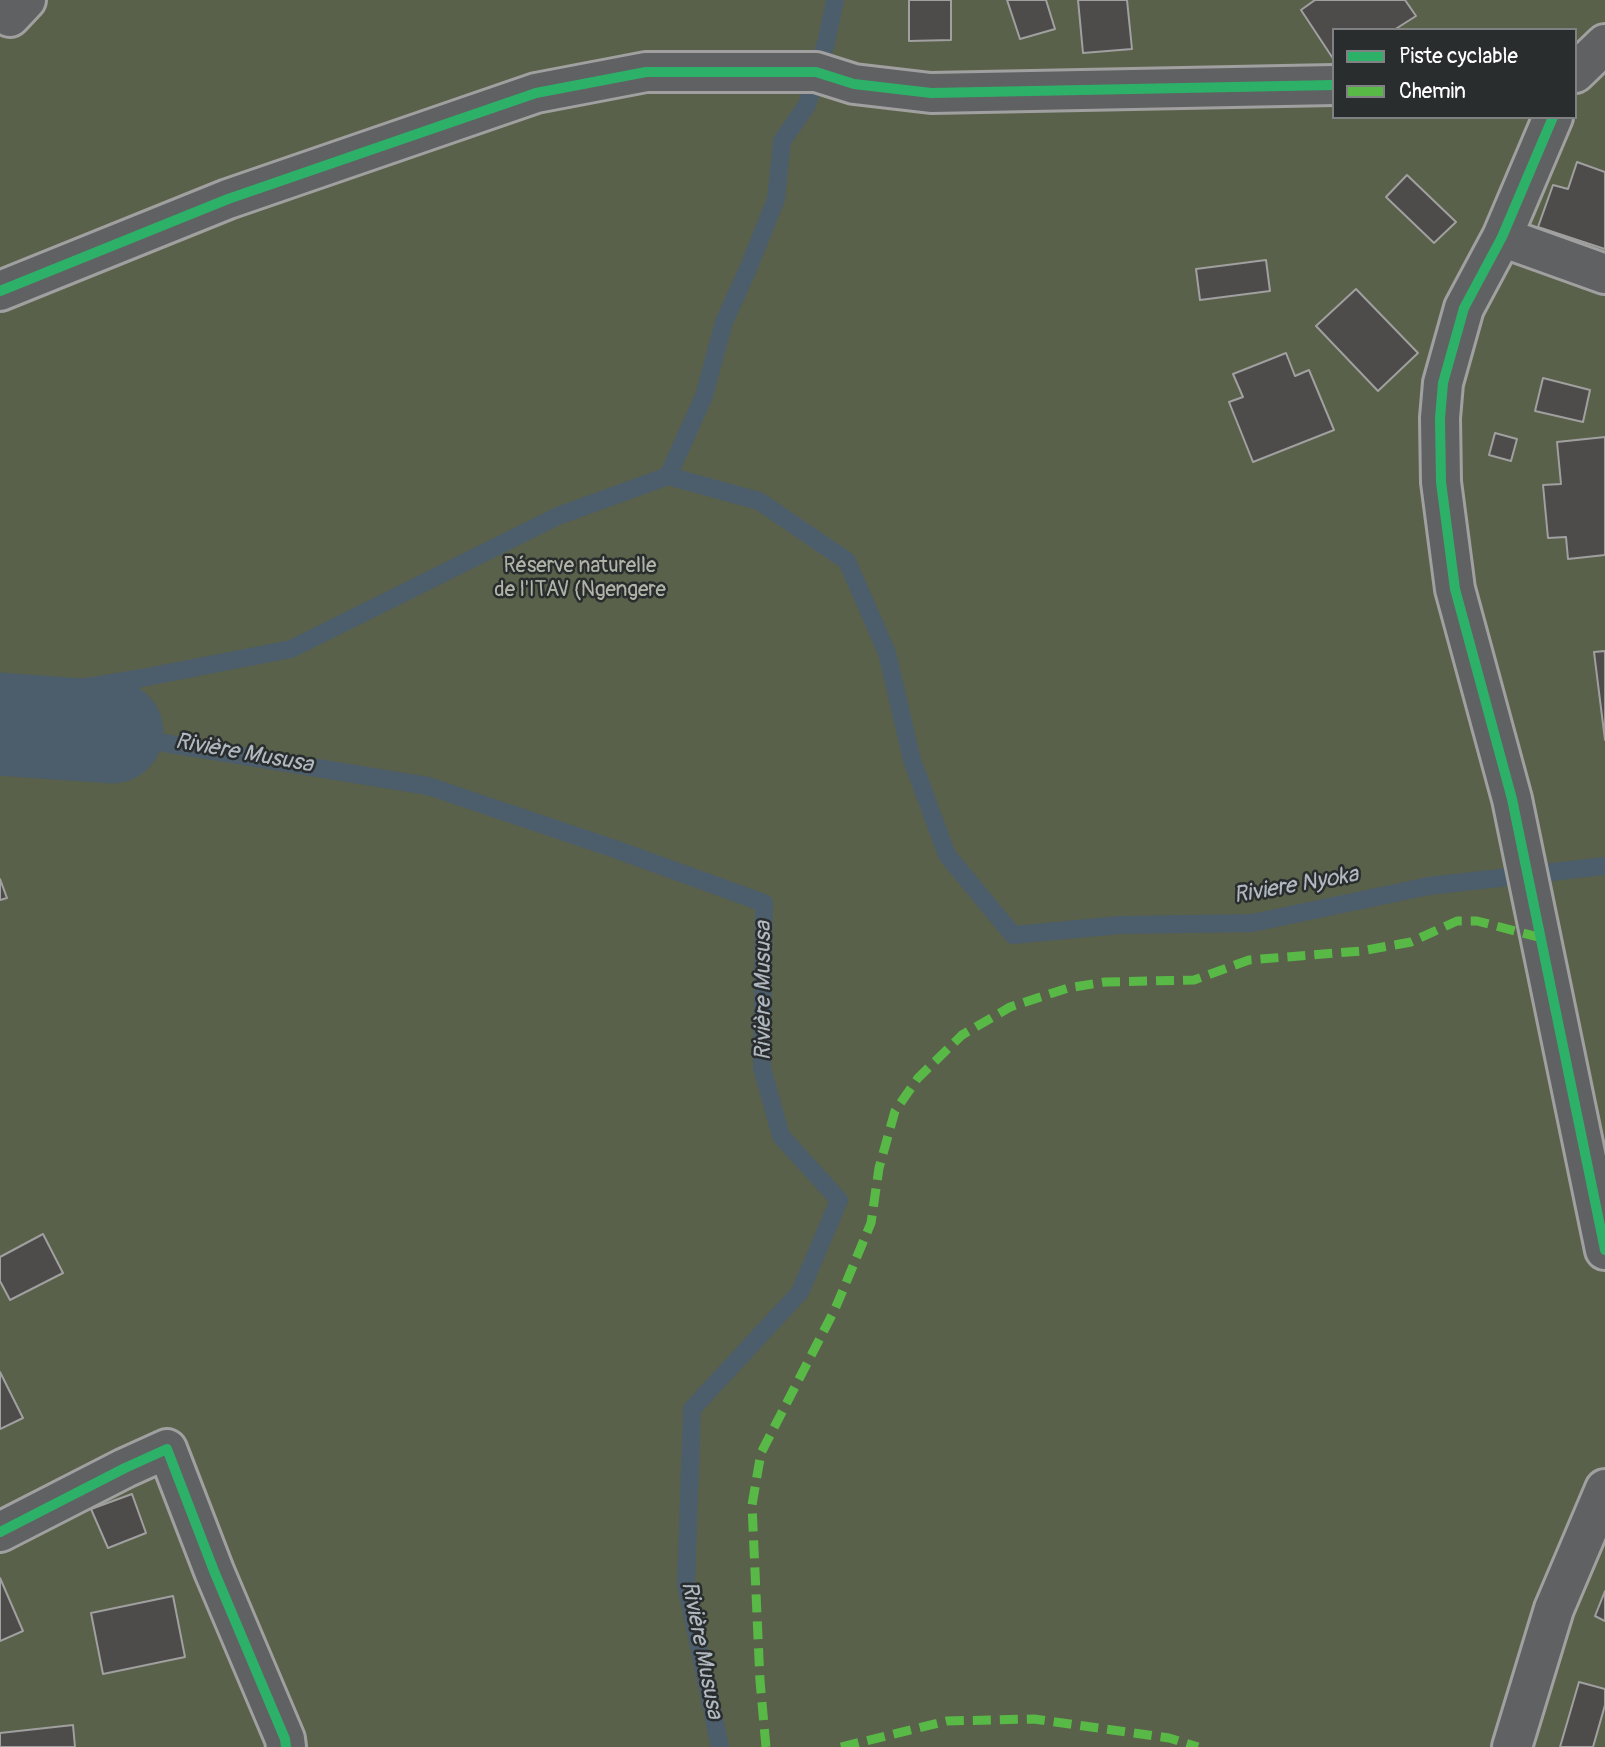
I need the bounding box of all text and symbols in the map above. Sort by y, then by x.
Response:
legend [1332,28,1577,119]
text: Piste cyclable [1399,43,1518,70]
text: Chemin [1399,78,1466,105]
park label: Réserve naturelle de l'ITAV (Ngengere [494,554,666,604]
water label: Rivière Mususa [173,728,315,780]
water label: Riviere Nyoka [1232,861,1360,911]
water label: Rivière Mususa [750,921,778,1061]
water label: Rivière Mususa [674,1579,728,1721]

